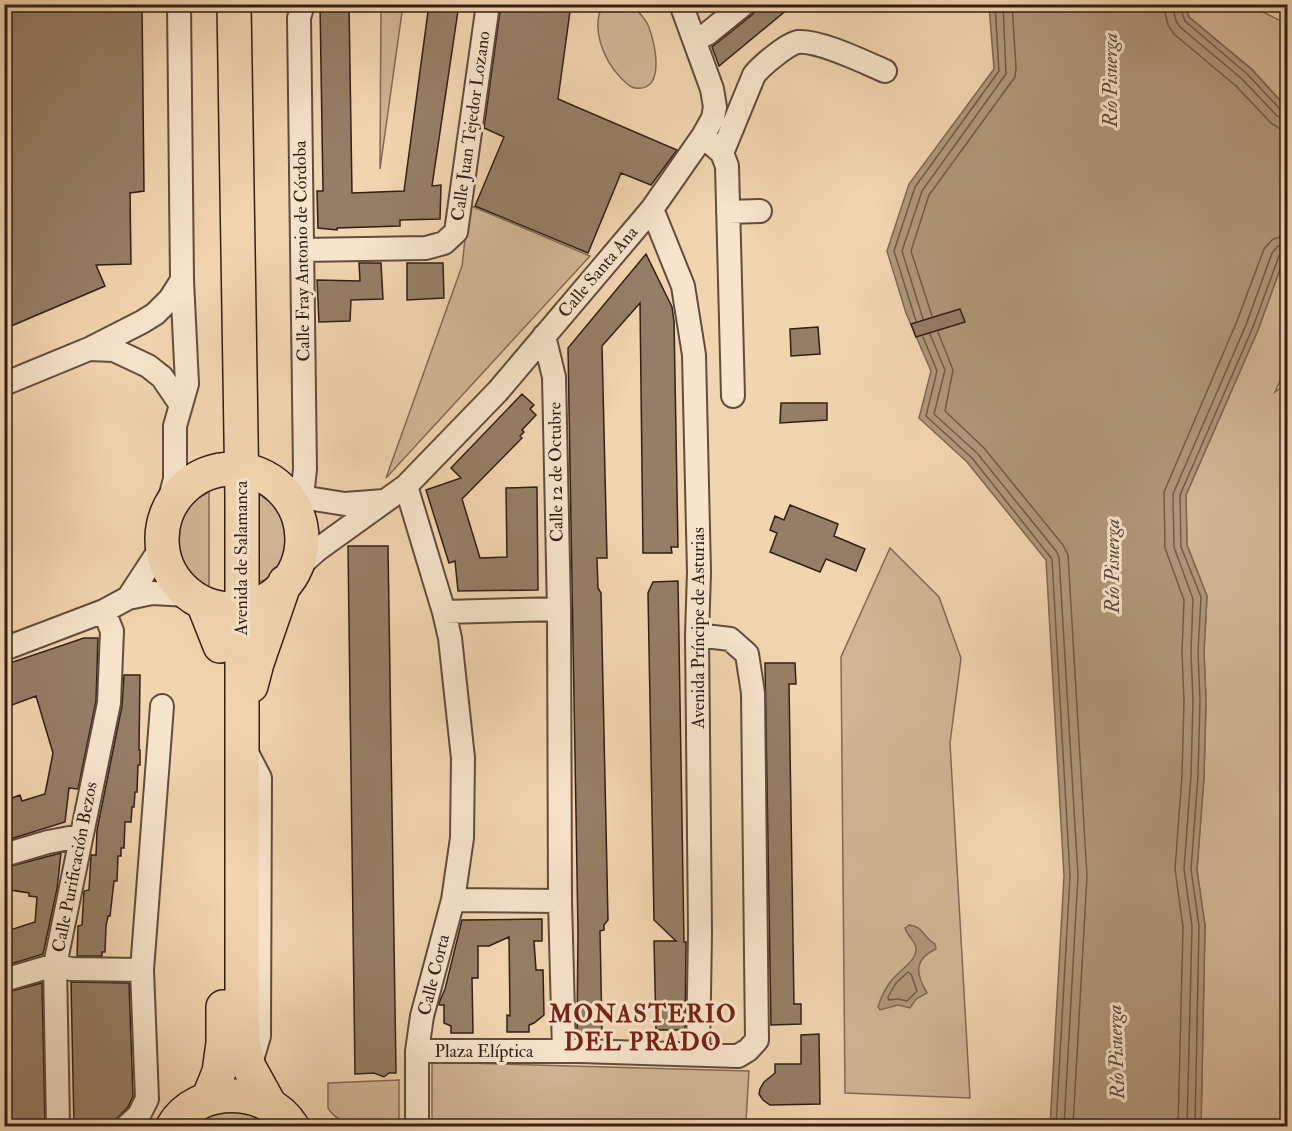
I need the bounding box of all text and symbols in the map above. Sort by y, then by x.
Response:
street label: Calle Juan Tejedor Lozano [446,29,496,223]
water label: Río Pisuerga [1098,33,1123,128]
street label: Calle Fray Antonio de Córdoba [289,140,315,362]
street label: Calle Santa Ana [553,221,643,323]
street label: Calle 12 de Octubre [543,401,569,542]
street label: Avenida de Salamanca [230,480,253,637]
water label: Río Pisuerga [1100,519,1125,614]
street label: Avenida Príncipe de Asturias [687,527,710,730]
street label: Calle Purificación Bezos [47,780,103,954]
street label: Calle Corta [413,931,455,1018]
district label: MONASTERIO DEL PRADO [548,999,737,1058]
water label: Río Pisuerga [1102,1004,1130,1101]
street label: Plaza Elíptica [434,1040,534,1063]

